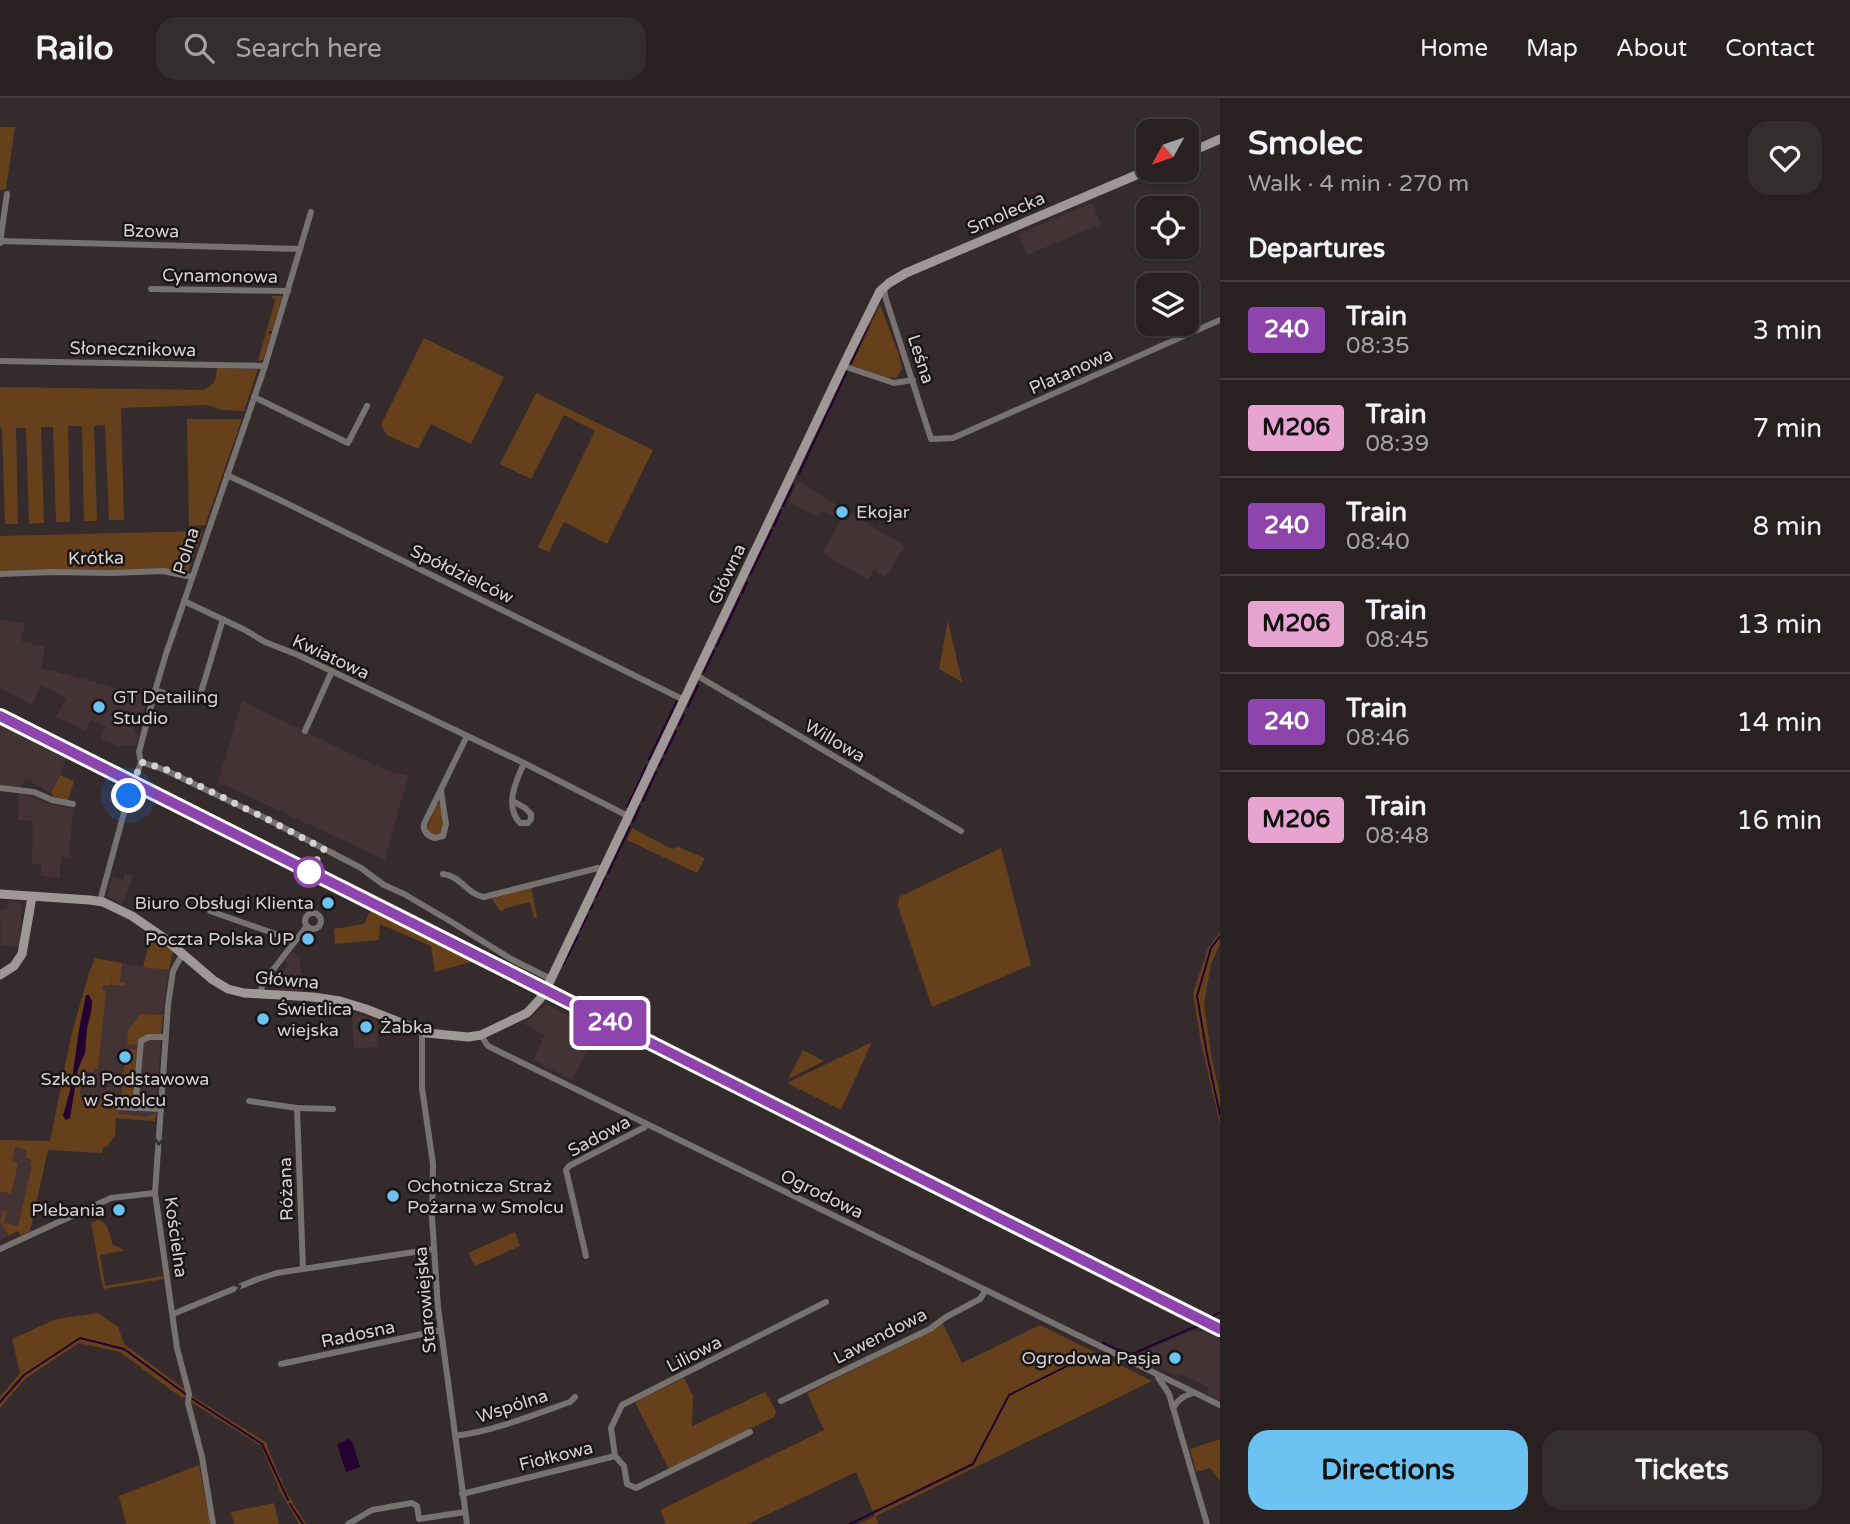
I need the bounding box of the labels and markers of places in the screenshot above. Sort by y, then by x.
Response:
place label: Ekojar [856,501,910,523]
marker: Ekojar [834,504,850,520]
place label: GT Detailing Studio [113,686,218,729]
marker: GT Detailing Studio [91,699,107,715]
unlabelled marker [294,857,324,887]
place label: Biuro Obsługi Klienta [134,892,314,914]
marker: Biuro Obsługi Klienta [320,895,336,911]
place label: Poczta Polska UP [145,928,294,950]
marker: Poczta Polska UP [300,931,316,947]
place label: Świetlica wiejska [277,998,352,1041]
marker: Świetlica wiejska [255,1011,271,1027]
place label: Żabka [380,1016,433,1038]
marker: Żabka [358,1019,374,1035]
marker: Szkoła Podstawowa w Smolcu [117,1049,133,1065]
place label: Szkoła Podstawowa w Smolcu [41,1068,209,1111]
place label: Ochotnicza Straż Pożarna w Smolcu [407,1175,564,1218]
marker: Ochotnicza Straż Pożarna w Smolcu [385,1188,401,1204]
place label: Plebania [31,1199,105,1221]
marker: Plebania [111,1202,127,1218]
place label: Ogrodowa Pasja [1022,1347,1161,1369]
marker: Ogrodowa Pasja [1167,1350,1183,1366]

